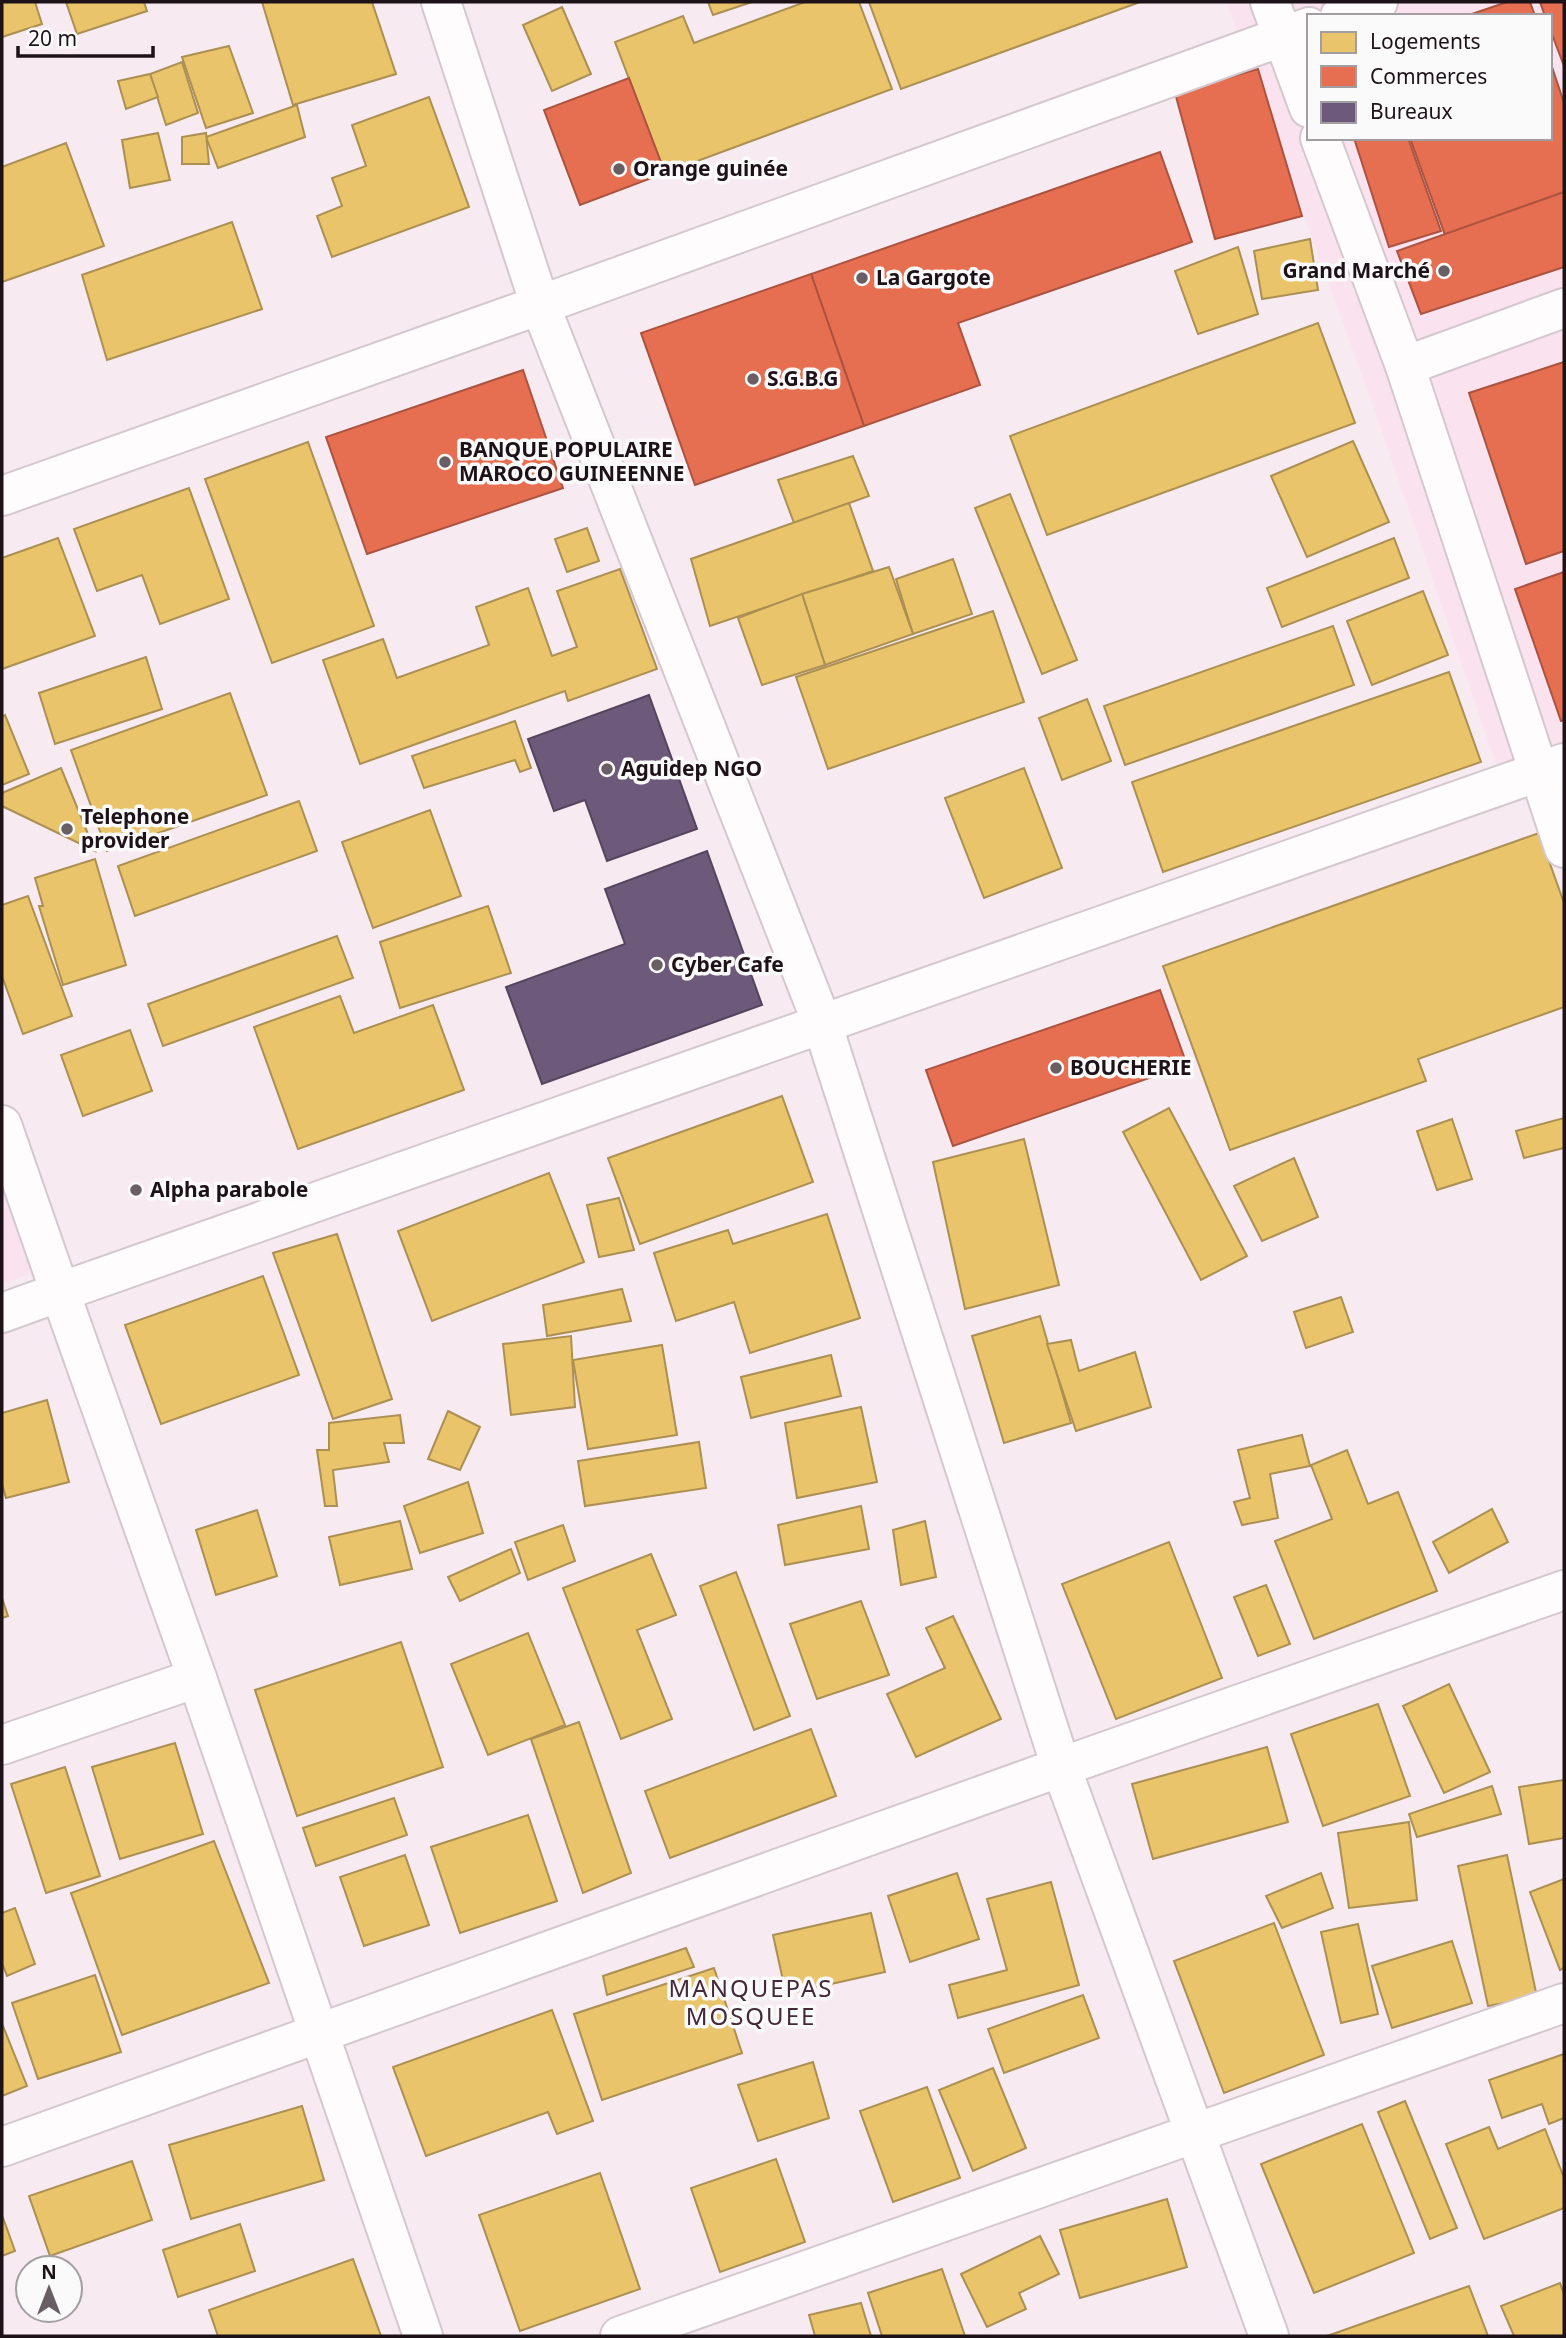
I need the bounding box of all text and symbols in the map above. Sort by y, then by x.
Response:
scale bar [18,14,152,58]
legend [1307,14,1552,140]
text: 20 m [28,24,77,52]
text: Logements [1370,27,1481,55]
text: Commerces [1370,62,1487,90]
text: Bureaux [1370,97,1453,125]
place label: Orange guinée [633,154,788,182]
marker: Orange guinée [611,161,627,177]
place label: Grand Marché [1282,256,1430,284]
place label: La Gargote [876,263,991,291]
marker: Grand Marché [1436,263,1452,279]
marker: La Gargote [854,270,870,286]
place label: S.G.B.G [767,364,838,392]
marker: S.G.B.G [745,371,761,387]
place label: BANQUE POPULAIRE MAROCO GUINEENNE [459,435,685,487]
marker: BANQUE POPULAIRE MAROCO GUINEENNE [437,454,453,470]
place label: Aguidep NGO [621,754,762,782]
marker: Aguidep NGO [599,761,615,777]
place label: Telephone provider [81,802,189,854]
marker: Telephone provider [59,821,75,837]
place label: Cyber Cafe [671,950,784,978]
marker: Cyber Cafe [649,957,665,973]
place label: BOUCHERIE [1070,1053,1191,1081]
marker: BOUCHERIE [1048,1060,1064,1076]
place label: Alpha parabole [150,1175,308,1203]
marker: Alpha parabole [128,1182,144,1198]
district label: MANQUEPAS MOSQUEE [669,1971,833,2032]
north arrow [14,2254,84,2324]
text: N [41,2259,57,2285]

